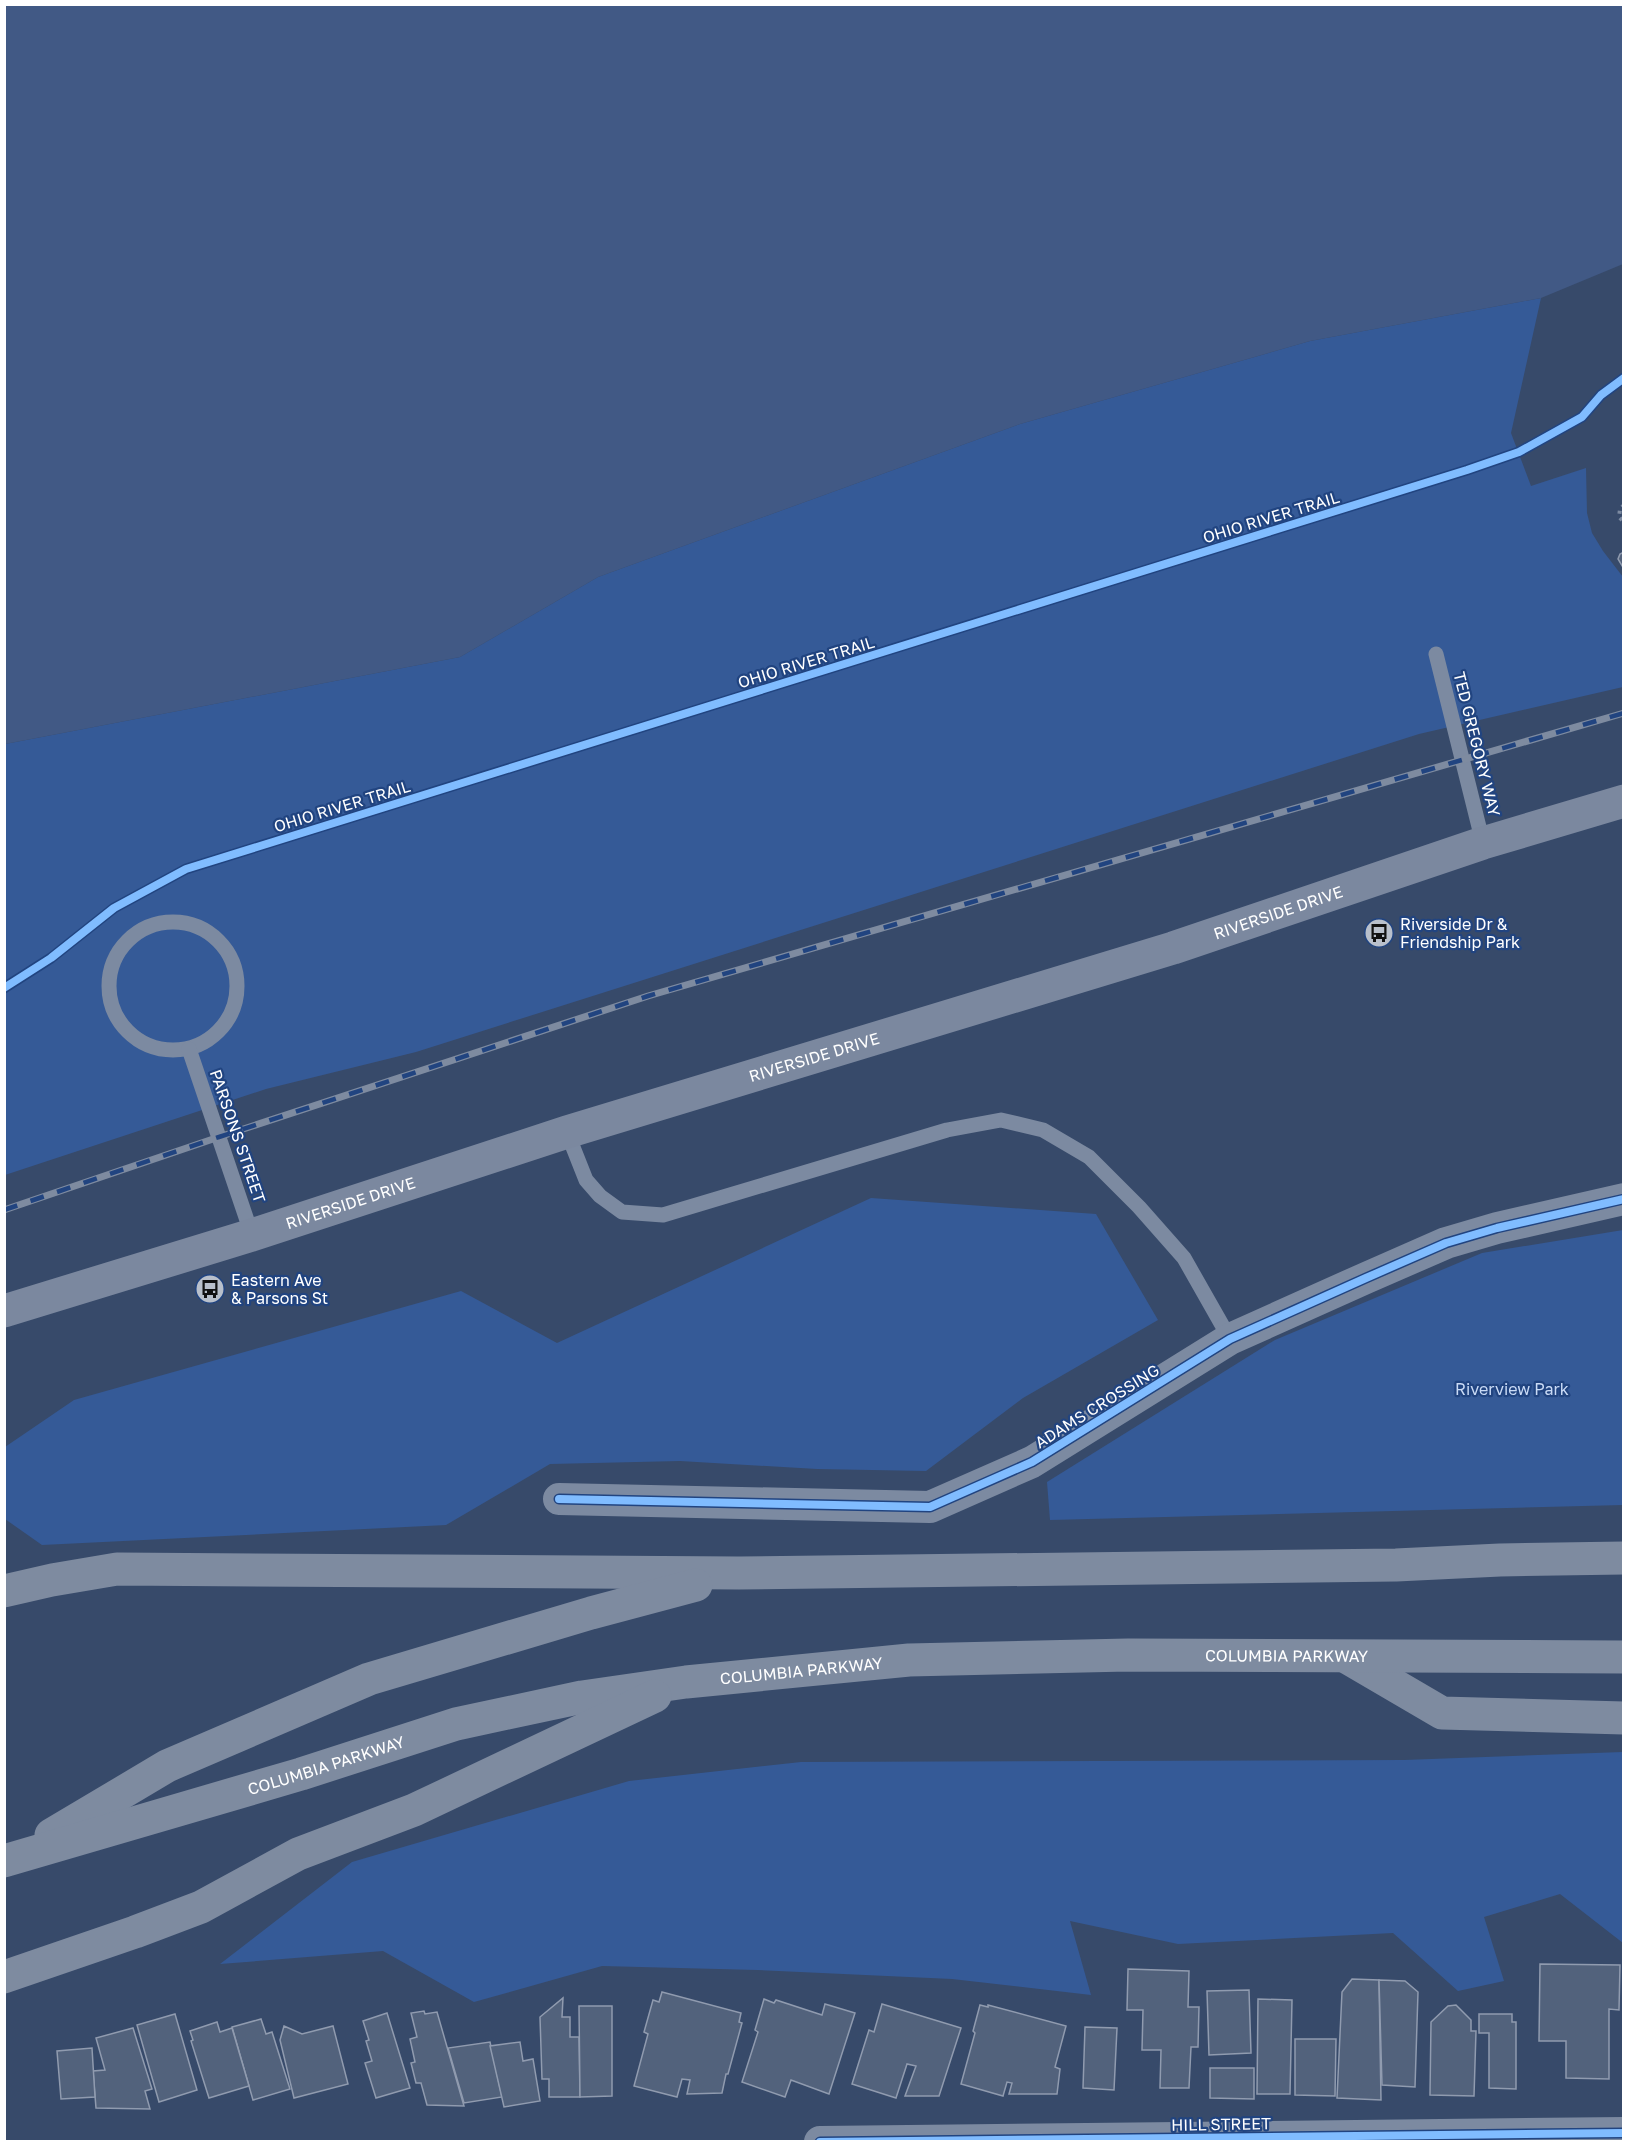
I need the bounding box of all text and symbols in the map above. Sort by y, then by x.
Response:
street label: OHIO RIVER TRAIL [1200,487,1342,547]
street label: OHIO RIVER TRAIL [735,632,877,692]
street label: TED GREGORY WAY [1449,670,1505,819]
street label: OHIO RIVER TRAIL [271,776,413,836]
street label: RIVERSIDE DRIVE [1211,881,1345,944]
place label: Riverside Dr & Friendship Park [1400,914,1520,952]
bus stop icon: Riverside Dr & Friendship Park [1363,917,1395,949]
street label: RIVERSIDE DRIVE [746,1028,882,1086]
street label: PARSONS STREET [206,1067,270,1205]
street label: RIVERSIDE DRIVE [283,1172,418,1233]
place label: Eastern Ave & Parsons St [231,1270,328,1308]
bus stop icon: Eastern Ave & Parsons St [194,1273,226,1305]
street label: ADAMS CROSSING [1031,1360,1163,1452]
park label: Riverview Park [1455,1379,1569,1399]
street label: COLUMBIA PARKWAY [1205,1645,1369,1666]
street label: COLUMBIA PARKWAY [719,1653,884,1689]
street label: COLUMBIA PARKWAY [245,1731,408,1799]
street label: HILL STREET [1171,2113,1271,2135]

